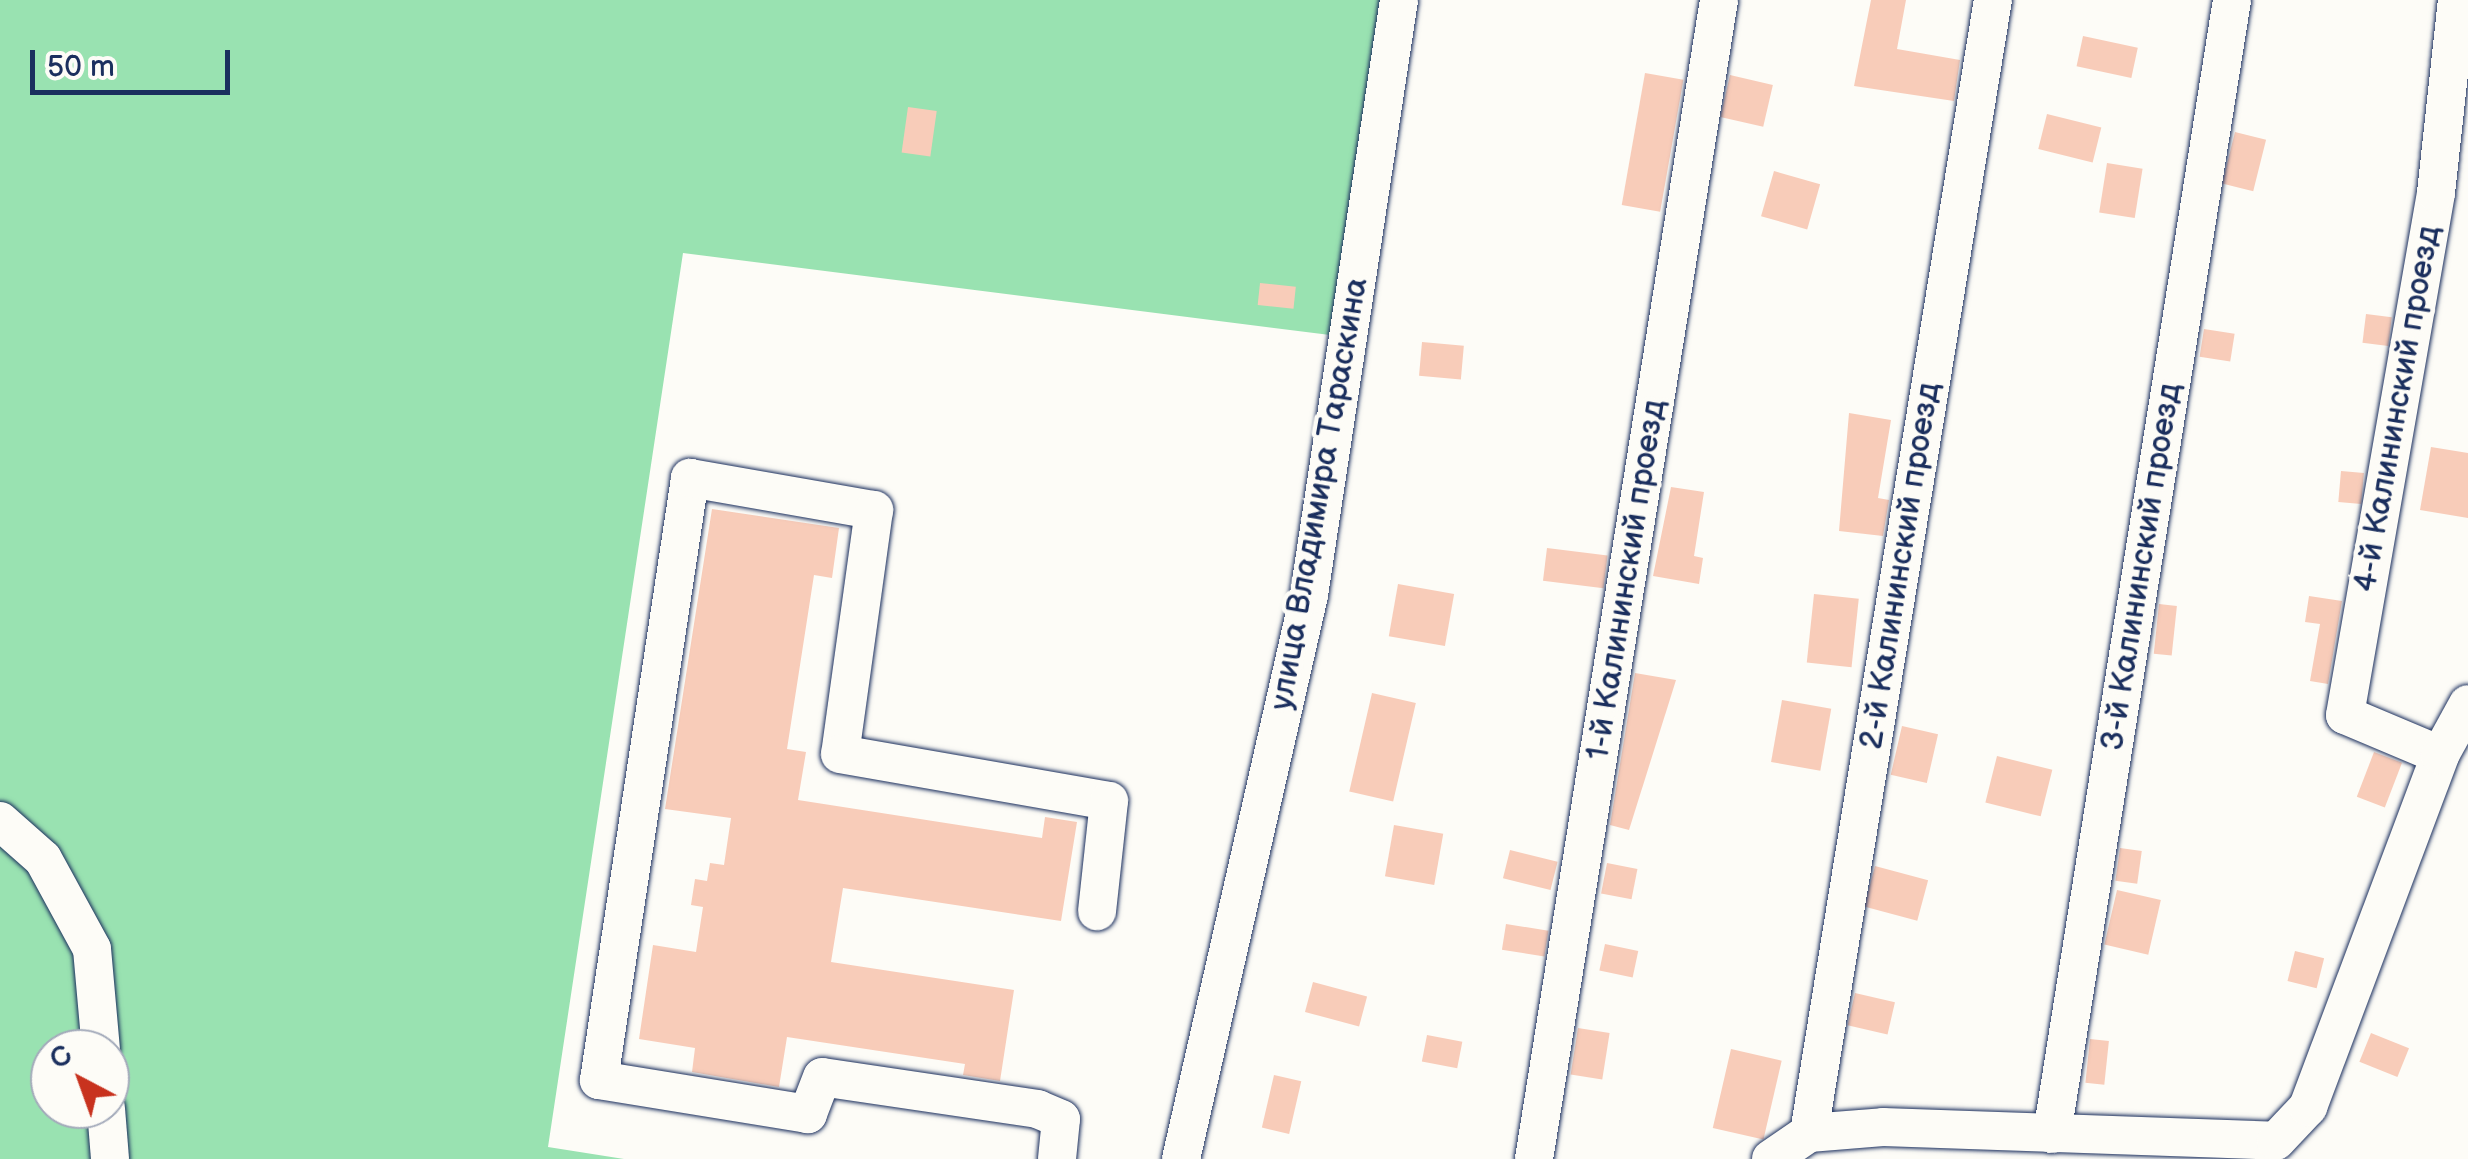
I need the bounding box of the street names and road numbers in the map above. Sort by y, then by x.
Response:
street label: 4-й Калининский проезд [2347,223,2449,595]
street label: улица Владимира Тараскина [1263,275,1377,713]
street label: 2-й Калининский проезд [1853,380,1949,752]
street label: 3-й Калининский проезд [2094,381,2190,753]
street label: 1-й Калининский проезд [1580,397,1674,763]

